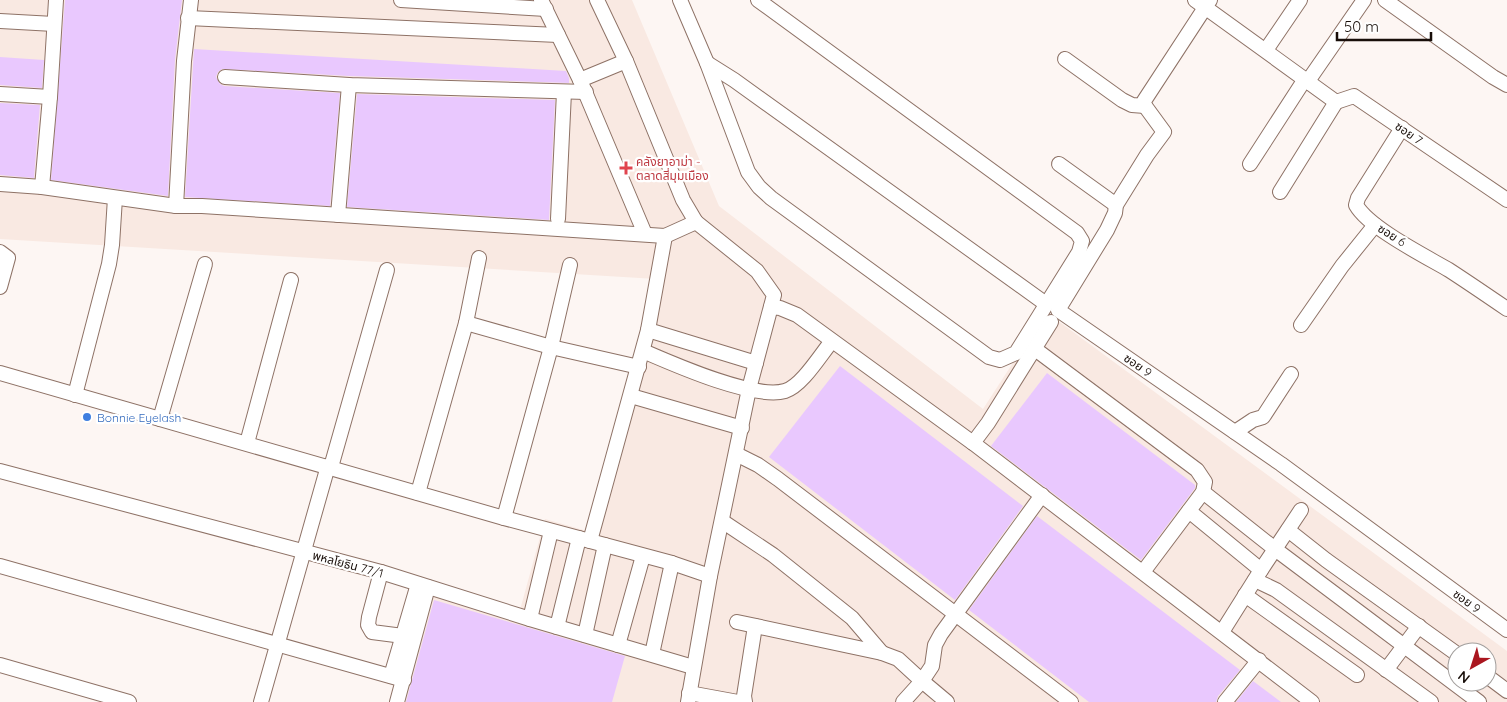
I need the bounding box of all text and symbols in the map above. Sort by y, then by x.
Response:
scale bar [1337,10,1431,42]
text: 50 m [1344,17,1379,36]
street label: ซอย 7 [1392,118,1426,148]
place label: คลังยาอาม่า - ตลาดสี่มุมเมือง [636,154,709,183]
marker: คลังยาอาม่า - ตลาดสี่มุมเมือง [620,162,632,174]
street label: ซอย 6 [1375,221,1409,250]
street label: ซอย 9 [1121,350,1155,380]
place label: Bonnie Eyelash [97,410,181,425]
marker: Bonnie Eyelash [81,411,93,423]
street label: พหลโยธิน 77/1 [311,547,385,581]
street label: ซอย 9 [1450,586,1484,616]
north arrow [1447,642,1497,692]
text: N [1454,667,1473,687]

